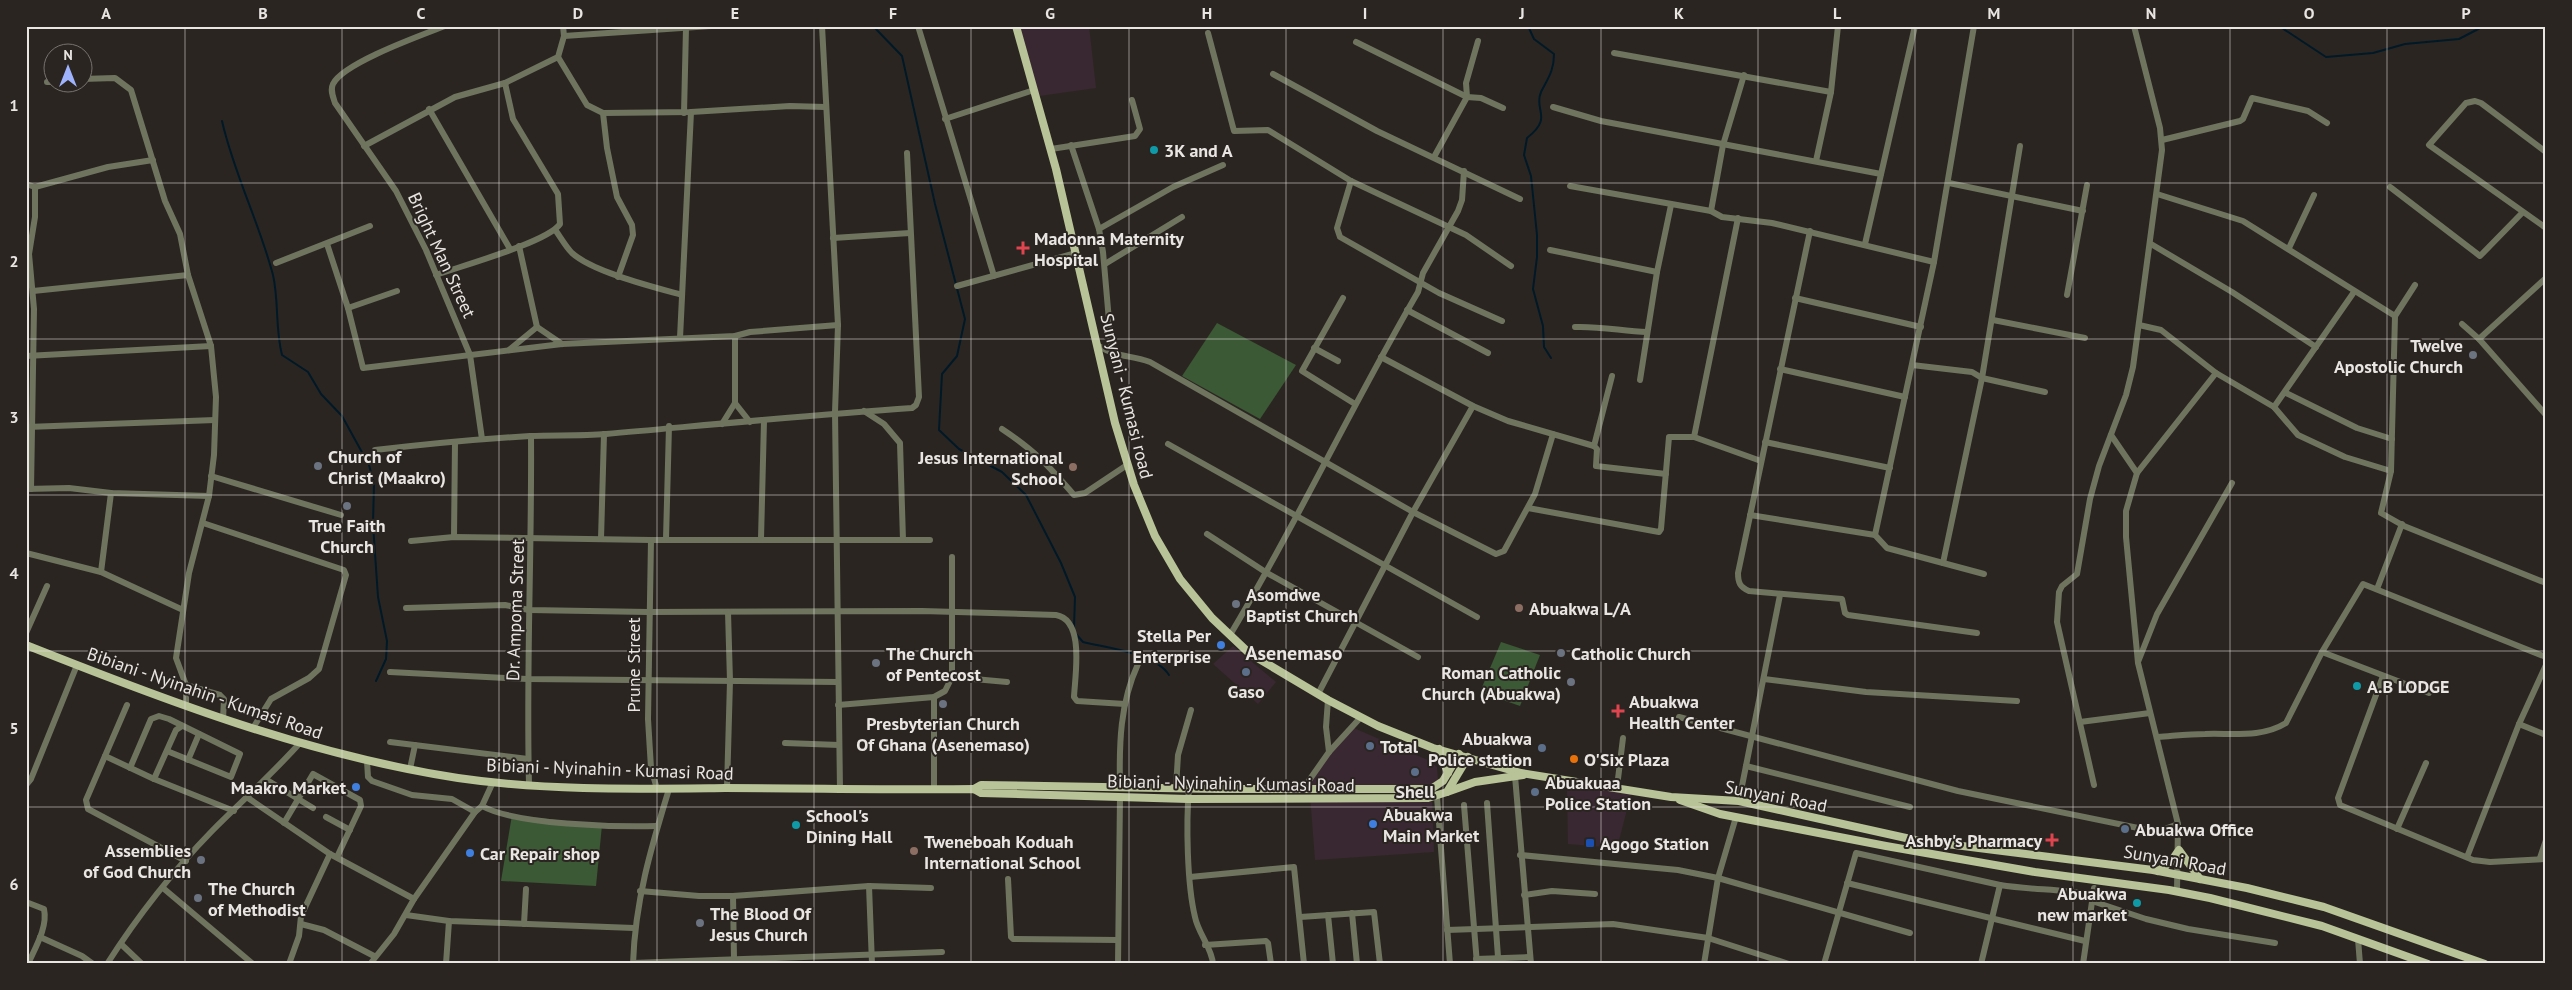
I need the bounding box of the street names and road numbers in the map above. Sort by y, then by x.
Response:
street label: Bright Man Street [403,189,481,321]
street label: Sunyani - Kumasi road [1095,311,1159,481]
street label: Dr. Ampoma Street [501,538,529,682]
street label: Prune Street [622,617,645,713]
street label: Bibiani - Nyinahin - Kumasi Road [84,642,326,744]
street label: Bibiani - Nyinahin - Kumasi Road [486,753,734,785]
street label: Bibiani - Nyinahin - Kumasi Road [1107,769,1355,797]
street label: Sunyani Road [1723,775,1829,817]
street label: Sunyani Road [2122,840,2228,880]

